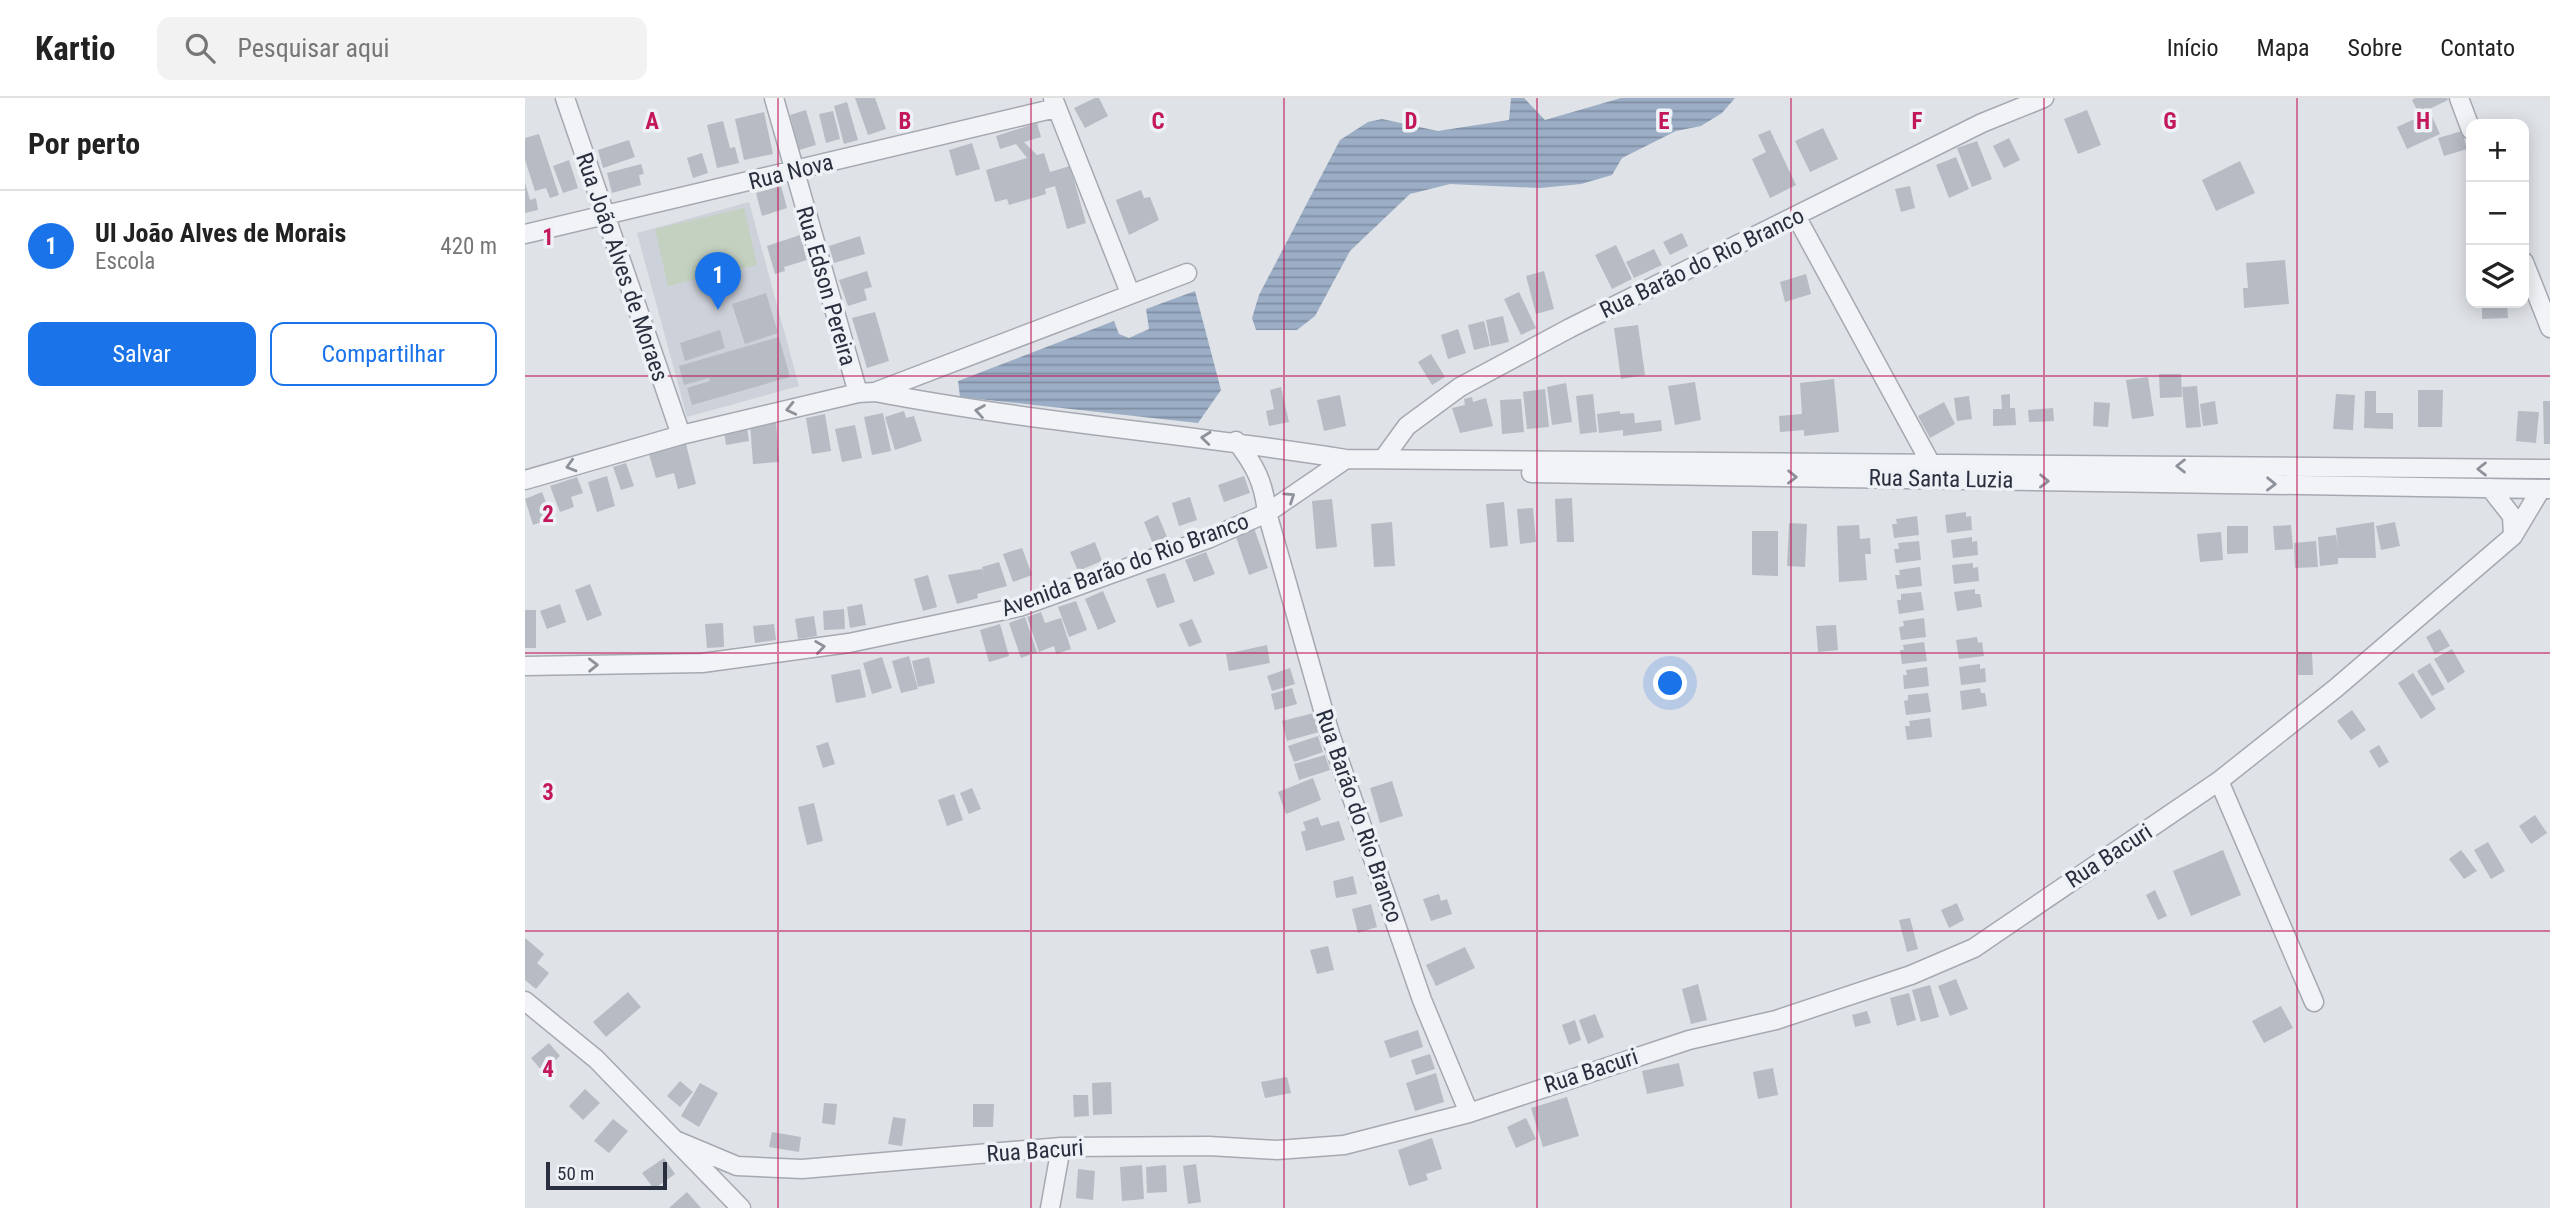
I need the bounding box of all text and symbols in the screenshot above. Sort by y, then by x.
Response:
search box [157,17,647,80]
text: Kartio [35,29,115,68]
icon: search [181,29,219,67]
text: Pesquisar aqui [237,33,389,63]
text: Início [2167,34,2219,62]
text: Mapa [2257,34,2310,62]
text: Sobre [2348,34,2402,62]
text: Contato [2440,34,2515,62]
text: A [645,108,659,135]
text: B [899,108,911,135]
text: C [1151,108,1165,135]
text: D [1405,108,1418,135]
text: E [1658,108,1670,135]
text: F [1912,108,1923,135]
text: G [2163,108,2177,135]
text: H [2416,108,2430,135]
map controls [2466,119,2529,308]
button: + [2466,119,2529,182]
text: Por perto [28,126,140,161]
street label: Rua João Alves de Moraes [570,149,674,385]
street label: Rua Nova [746,149,836,195]
button: − [2466,182,2529,245]
street label: Rua Barão do Rio Branco [1596,202,1808,324]
street label: Rua Edson Pereira [790,203,862,369]
text: UI João Alves de Morais [95,218,346,248]
text: 1 [542,224,554,251]
text: 1 [45,233,57,260]
text: 420 m [440,233,497,260]
button: layers [2466,245,2529,308]
text: Escola [95,248,155,275]
pin: 1 [695,252,741,310]
button: Salvar [28,322,256,386]
button: Compartilhar [270,322,497,386]
one-way arrow [785,400,797,415]
one-way arrow [974,404,986,419]
one-way arrow [1200,431,1211,446]
one-way arrow [565,458,577,473]
one-way arrow [2175,458,2186,474]
one-way arrow [2476,461,2487,476]
street label: Rua Santa Luzia [1868,464,2014,494]
one-way arrow [1787,469,1797,485]
one-way arrow [2039,473,2049,489]
one-way arrow [2266,477,2277,492]
one-way arrow [1283,492,1296,505]
text: 2 [542,501,554,528]
street label: Avenida Barão do Rio Branco [998,508,1252,622]
one-way arrow [814,640,826,655]
one-way arrow [588,657,599,673]
your location [1653,666,1687,700]
street label: Rua Barão do Rio Branco [1310,706,1408,926]
text: 3 [542,779,554,806]
street label: Rua Bacuri [2061,818,2157,894]
street label: Rua Bacuri [1541,1043,1641,1099]
text: 4 [542,1056,554,1083]
street label: Rua Bacuri [986,1134,1084,1168]
scale bar [546,1159,667,1191]
text: 50 m [557,1162,594,1185]

